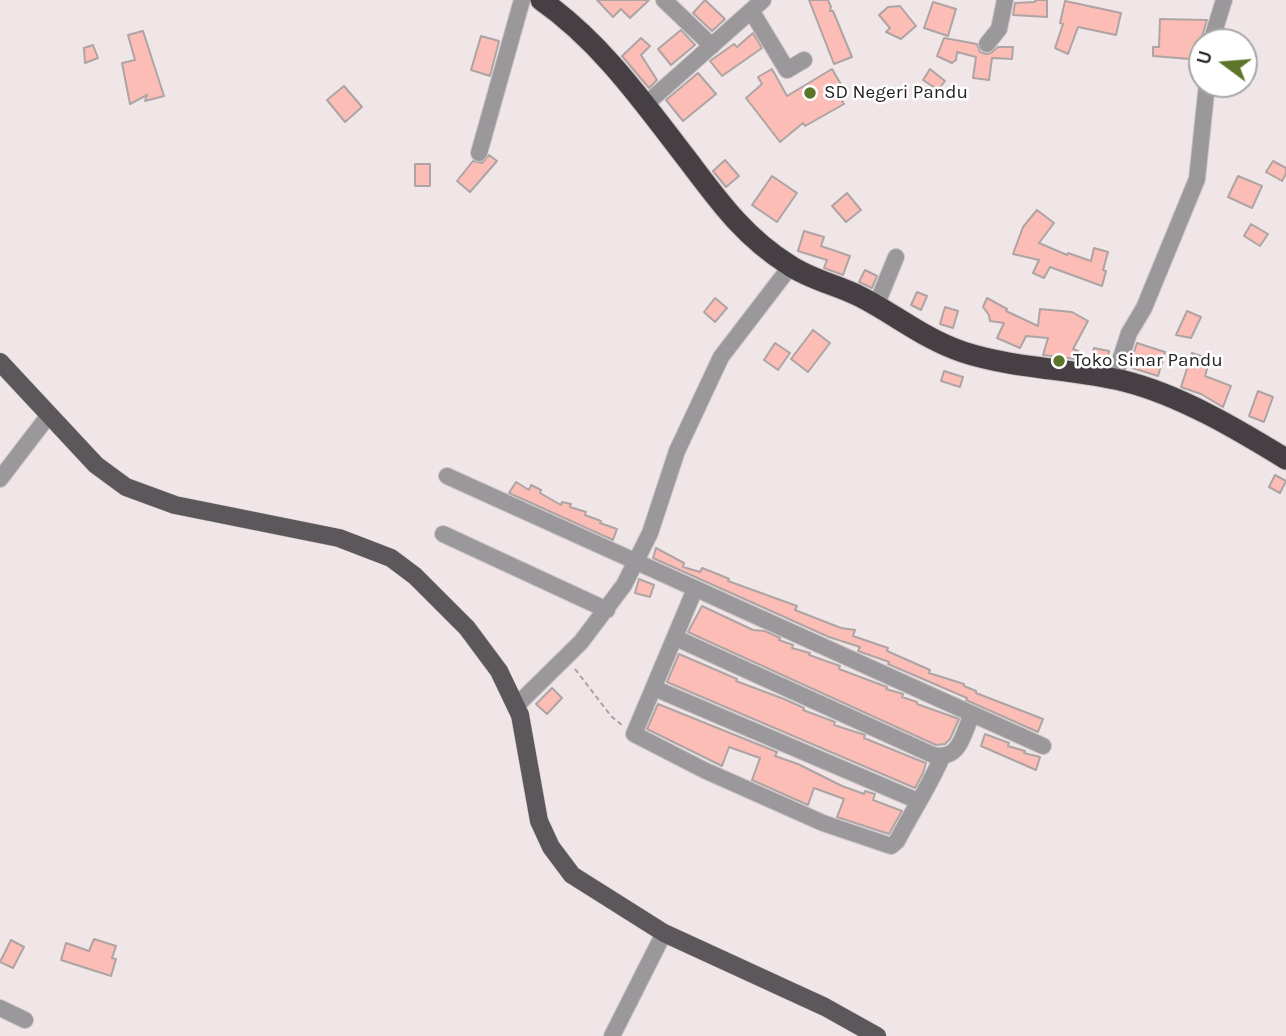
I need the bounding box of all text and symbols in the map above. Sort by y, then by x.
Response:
north arrow [1188,28,1258,98]
text: U [1192,48,1217,67]
place label: SD Negeri Pandu [824,82,968,104]
marker: SD Negeri Pandu [802,85,818,101]
place label: Toko Sinar Pandu [1073,350,1223,372]
marker: Toko Sinar Pandu [1051,353,1067,369]

